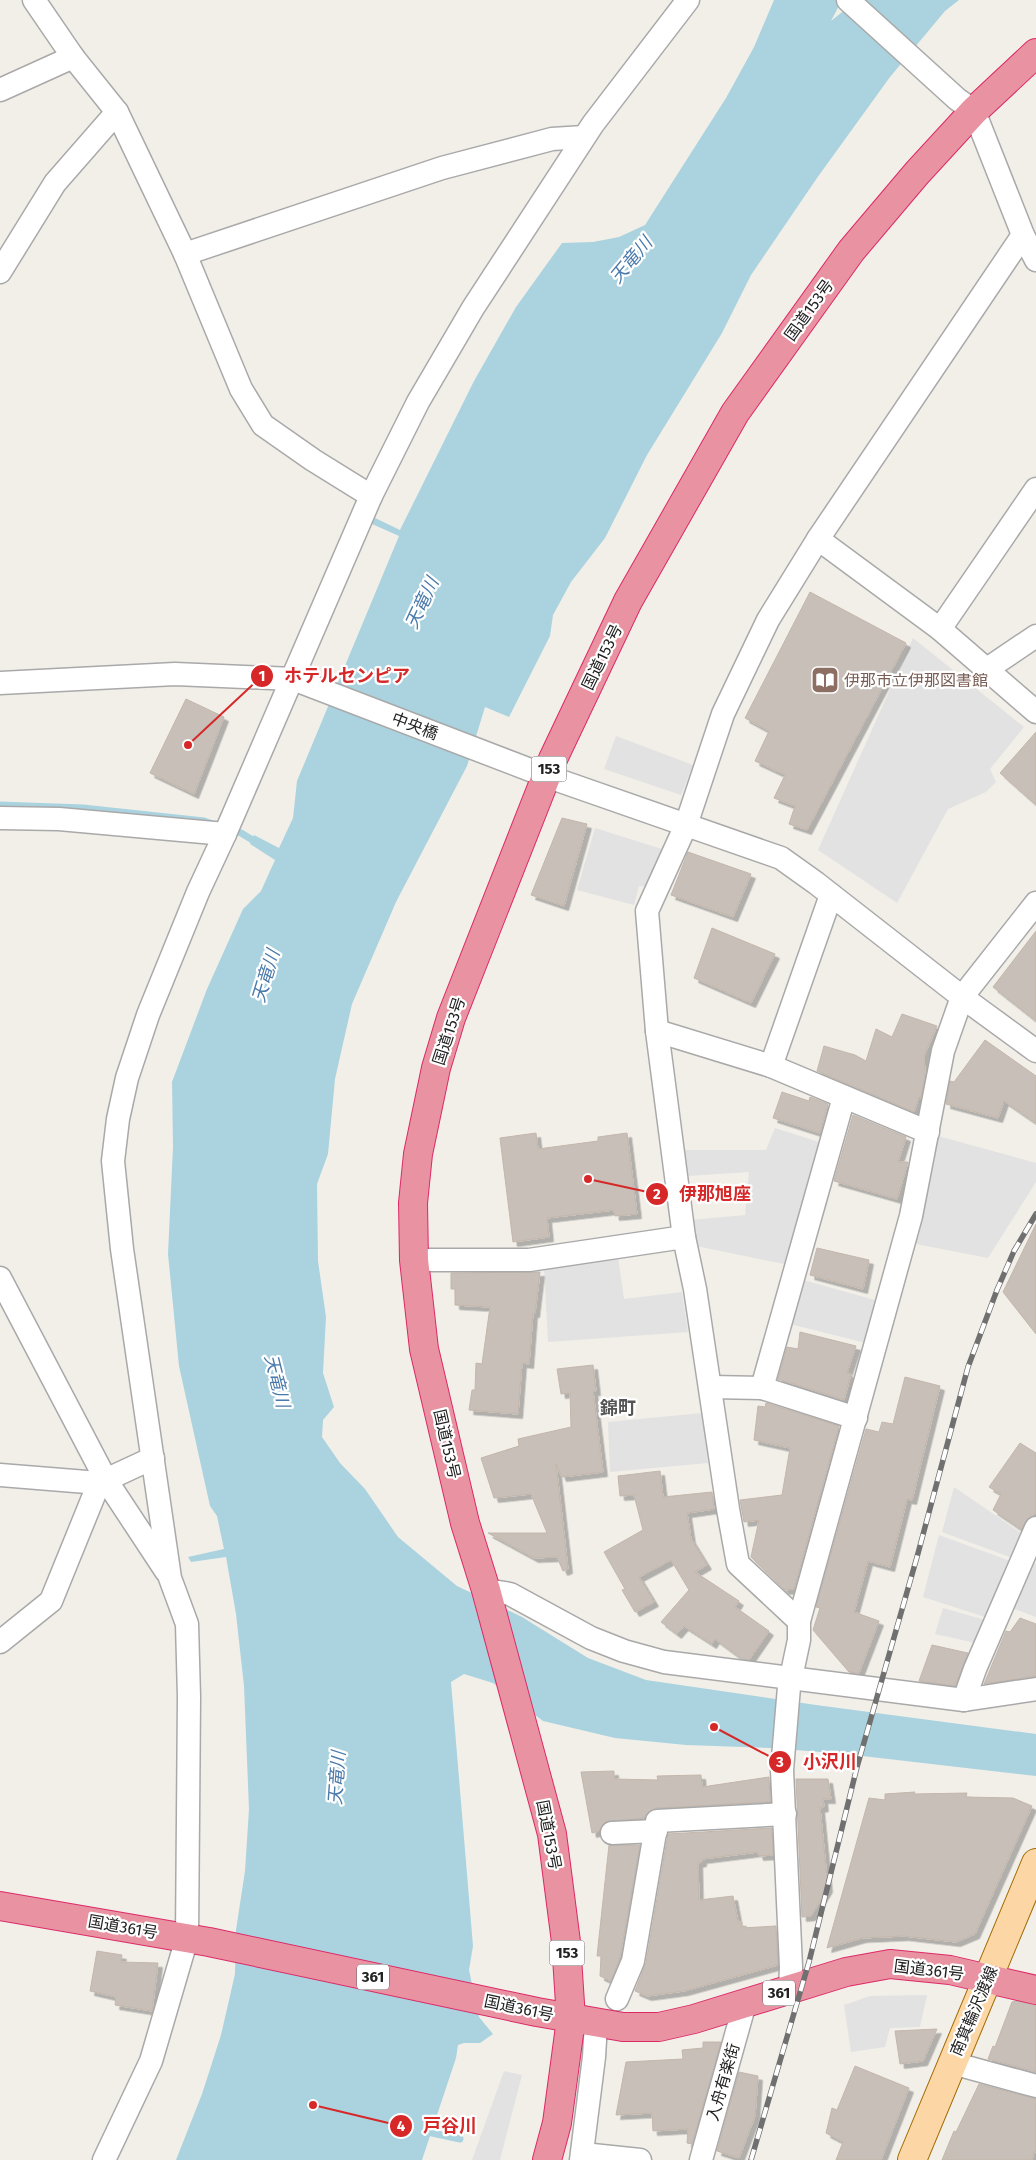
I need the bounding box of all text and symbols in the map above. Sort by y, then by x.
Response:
water label: 天竜川 [605,231,658,288]
street label: 国道153号 [780,276,838,344]
water label: 天竜川 [401,572,444,632]
street label: 国道153号 [578,621,626,693]
callout: ホテルセンピア [249,659,420,692]
text: ホテルセンピア [284,665,410,687]
library icon: 伊那市立伊那図書館 [810,665,840,695]
text: 1 [259,667,265,685]
place label: 伊那市立伊那図書館 [844,671,988,690]
street label: 中央橋 [389,709,441,743]
road number: 153 [532,756,566,782]
water label: 天竜川 [248,945,285,1005]
street label: 国道153号 [429,994,469,1068]
callout: 伊那旭座 [644,1177,761,1210]
text: 伊那旭座 [679,1183,751,1205]
text: 2 [653,1185,661,1203]
water label: 天竜川 [260,1352,295,1412]
district label: 錦町 [600,1397,636,1419]
street label: 国道153号 [430,1407,464,1481]
callout: 小沢川 [768,1745,867,1778]
water label: 天竜川 [324,1748,350,1806]
text: 小沢川 [803,1751,857,1773]
text: 3 [775,1753,784,1771]
street label: 国道153号 [533,1798,565,1872]
street label: 国道361号 [87,1912,159,1942]
road number: 153 [550,1940,584,1966]
street label: 国道361号 [893,1956,965,1984]
street label: 南箕輪沢渡線 [946,1963,1002,2059]
road number: 361 [357,1964,389,1990]
road number: 361 [763,1980,795,2006]
street label: 国道361号 [482,1991,556,2025]
street label: 入舟有楽街 [703,2041,743,2123]
callout: 戸谷川 [388,2109,487,2142]
text: 戸谷川 [423,2115,477,2137]
text: 4 [397,2117,406,2135]

